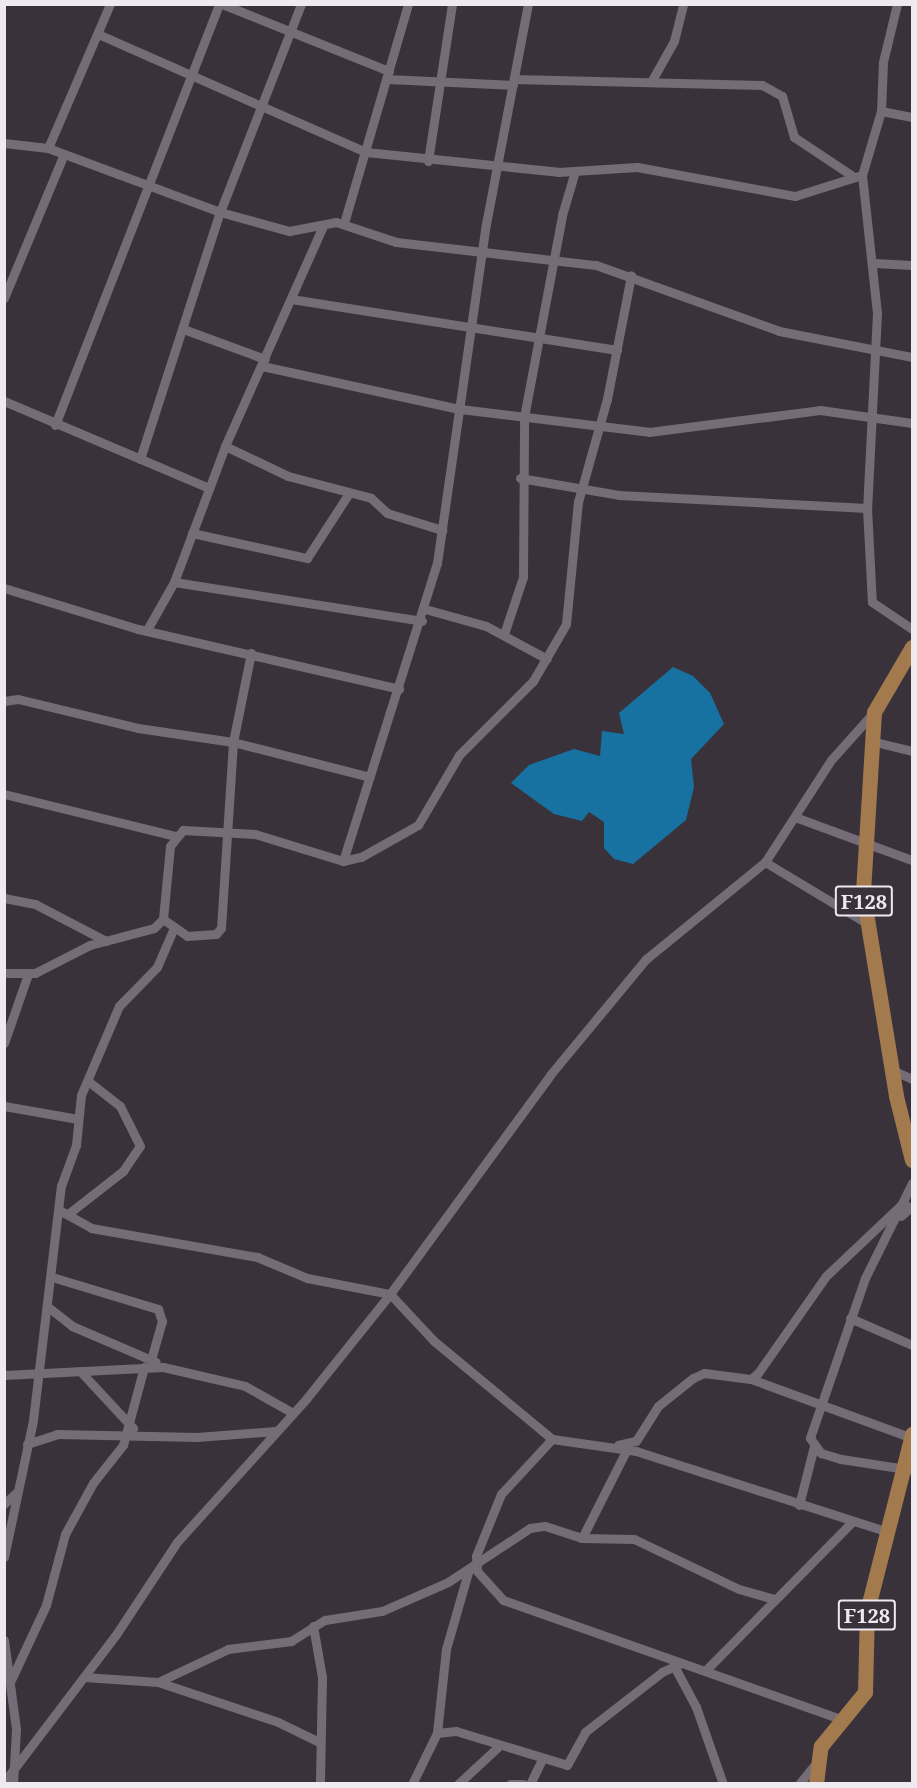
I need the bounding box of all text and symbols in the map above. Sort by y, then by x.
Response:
road number: F128 [834,884,894,918]
road number: F128 [837,1598,897,1632]

